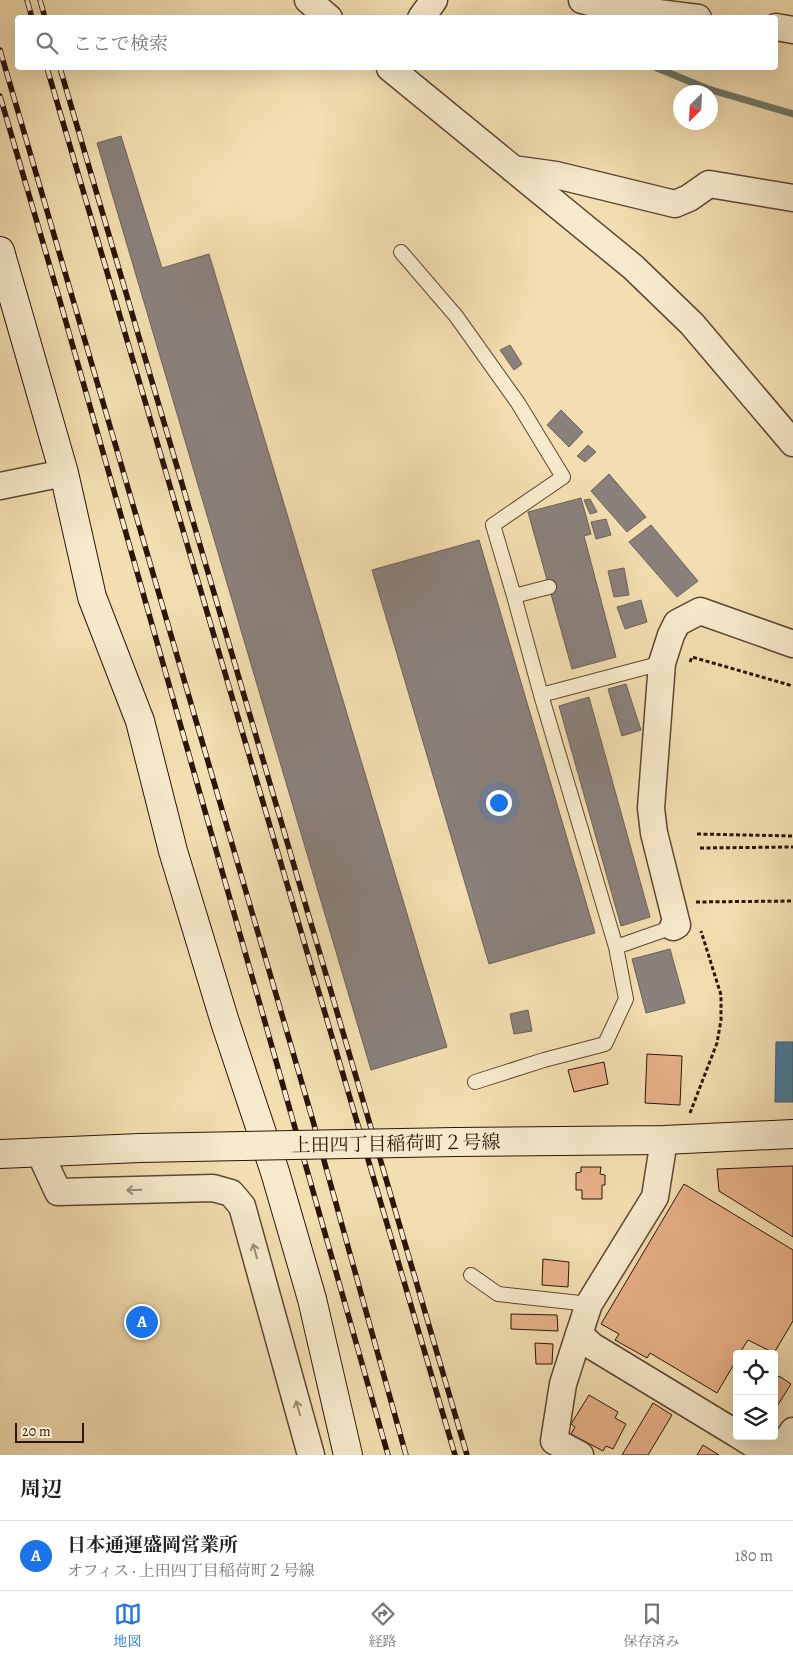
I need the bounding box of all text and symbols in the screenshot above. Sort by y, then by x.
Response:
search box [15,15,778,70]
icon: search [33,29,61,57]
text: ここで検索 [73,31,168,57]
north arrow [673,85,718,130]
your location [486,790,512,816]
street label: 上田四丁目稲荷町２号線 [291,1129,501,1159]
one-way arrow [126,1185,142,1195]
one-way arrow [249,1244,259,1260]
pin: A [126,1303,158,1341]
map controls [733,1350,778,1440]
button: locate [733,1350,778,1395]
button: layers [733,1395,778,1440]
one-way arrow [292,1401,302,1417]
scale bar [15,1420,84,1443]
text: 20 m [22,1422,51,1441]
text: 周辺 [20,1475,62,1503]
text: 日本通運盛岡営業所 [67,1532,238,1558]
text: A [31,1545,41,1567]
text: 180 m [735,1545,773,1567]
text: オフィス · 上田四丁目稲荷町２号線 [67,1560,315,1582]
tab: 地図 [114,1600,142,1651]
tab: 経路 [369,1600,397,1651]
tab: 保存済み [624,1600,680,1651]

